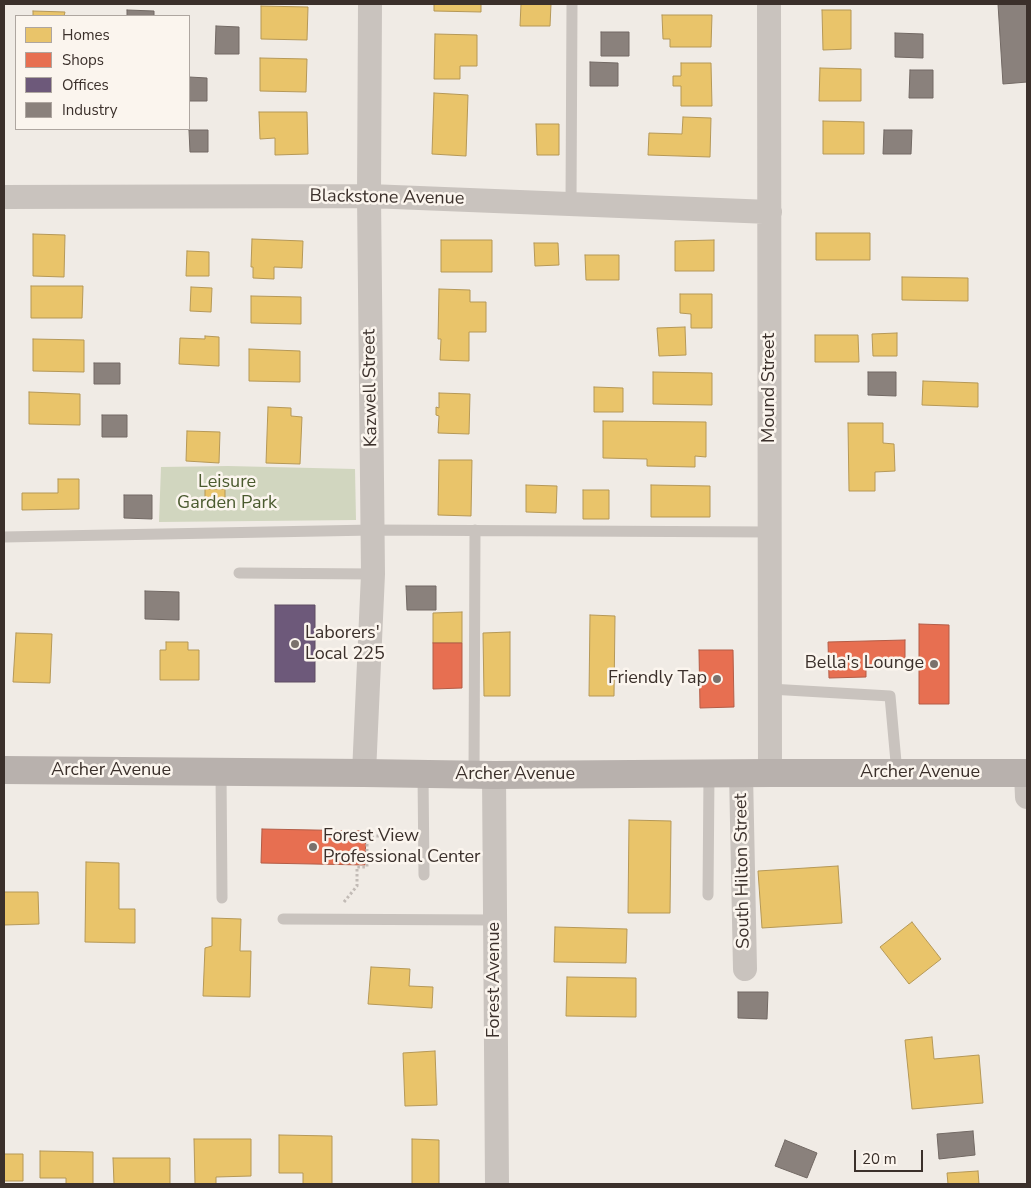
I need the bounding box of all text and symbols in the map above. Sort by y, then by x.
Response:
legend [15,15,190,130]
text: Homes [62,25,110,45]
text: Shops [62,50,104,70]
text: Offices [62,75,109,95]
text: Industry [62,100,117,120]
street label: Blackstone Avenue [309,186,465,210]
street label: Kazwell Street [359,329,383,447]
street label: Mound Street [759,333,781,443]
park label: Leisure Garden Park [177,472,277,514]
place label: Laborers' Local 225 [305,623,385,666]
marker: Laborers' Local 225 [289,638,301,650]
place label: Bella's Lounge [805,653,924,675]
marker: Bella's Lounge [928,658,940,670]
place label: Friendly Tap [608,668,707,690]
marker: Friendly Tap [711,673,723,685]
street label: Archer Avenue [51,760,171,782]
street label: Archer Avenue [860,762,980,784]
street label: Archer Avenue [455,764,575,786]
street label: South Hilton Street [731,793,755,949]
place label: Forest View Professional Center [323,826,481,869]
marker: Forest View Professional Center [307,841,319,853]
street label: Forest Avenue [484,922,506,1038]
scale bar [856,1140,925,1172]
text: 20 m [862,1149,897,1169]

